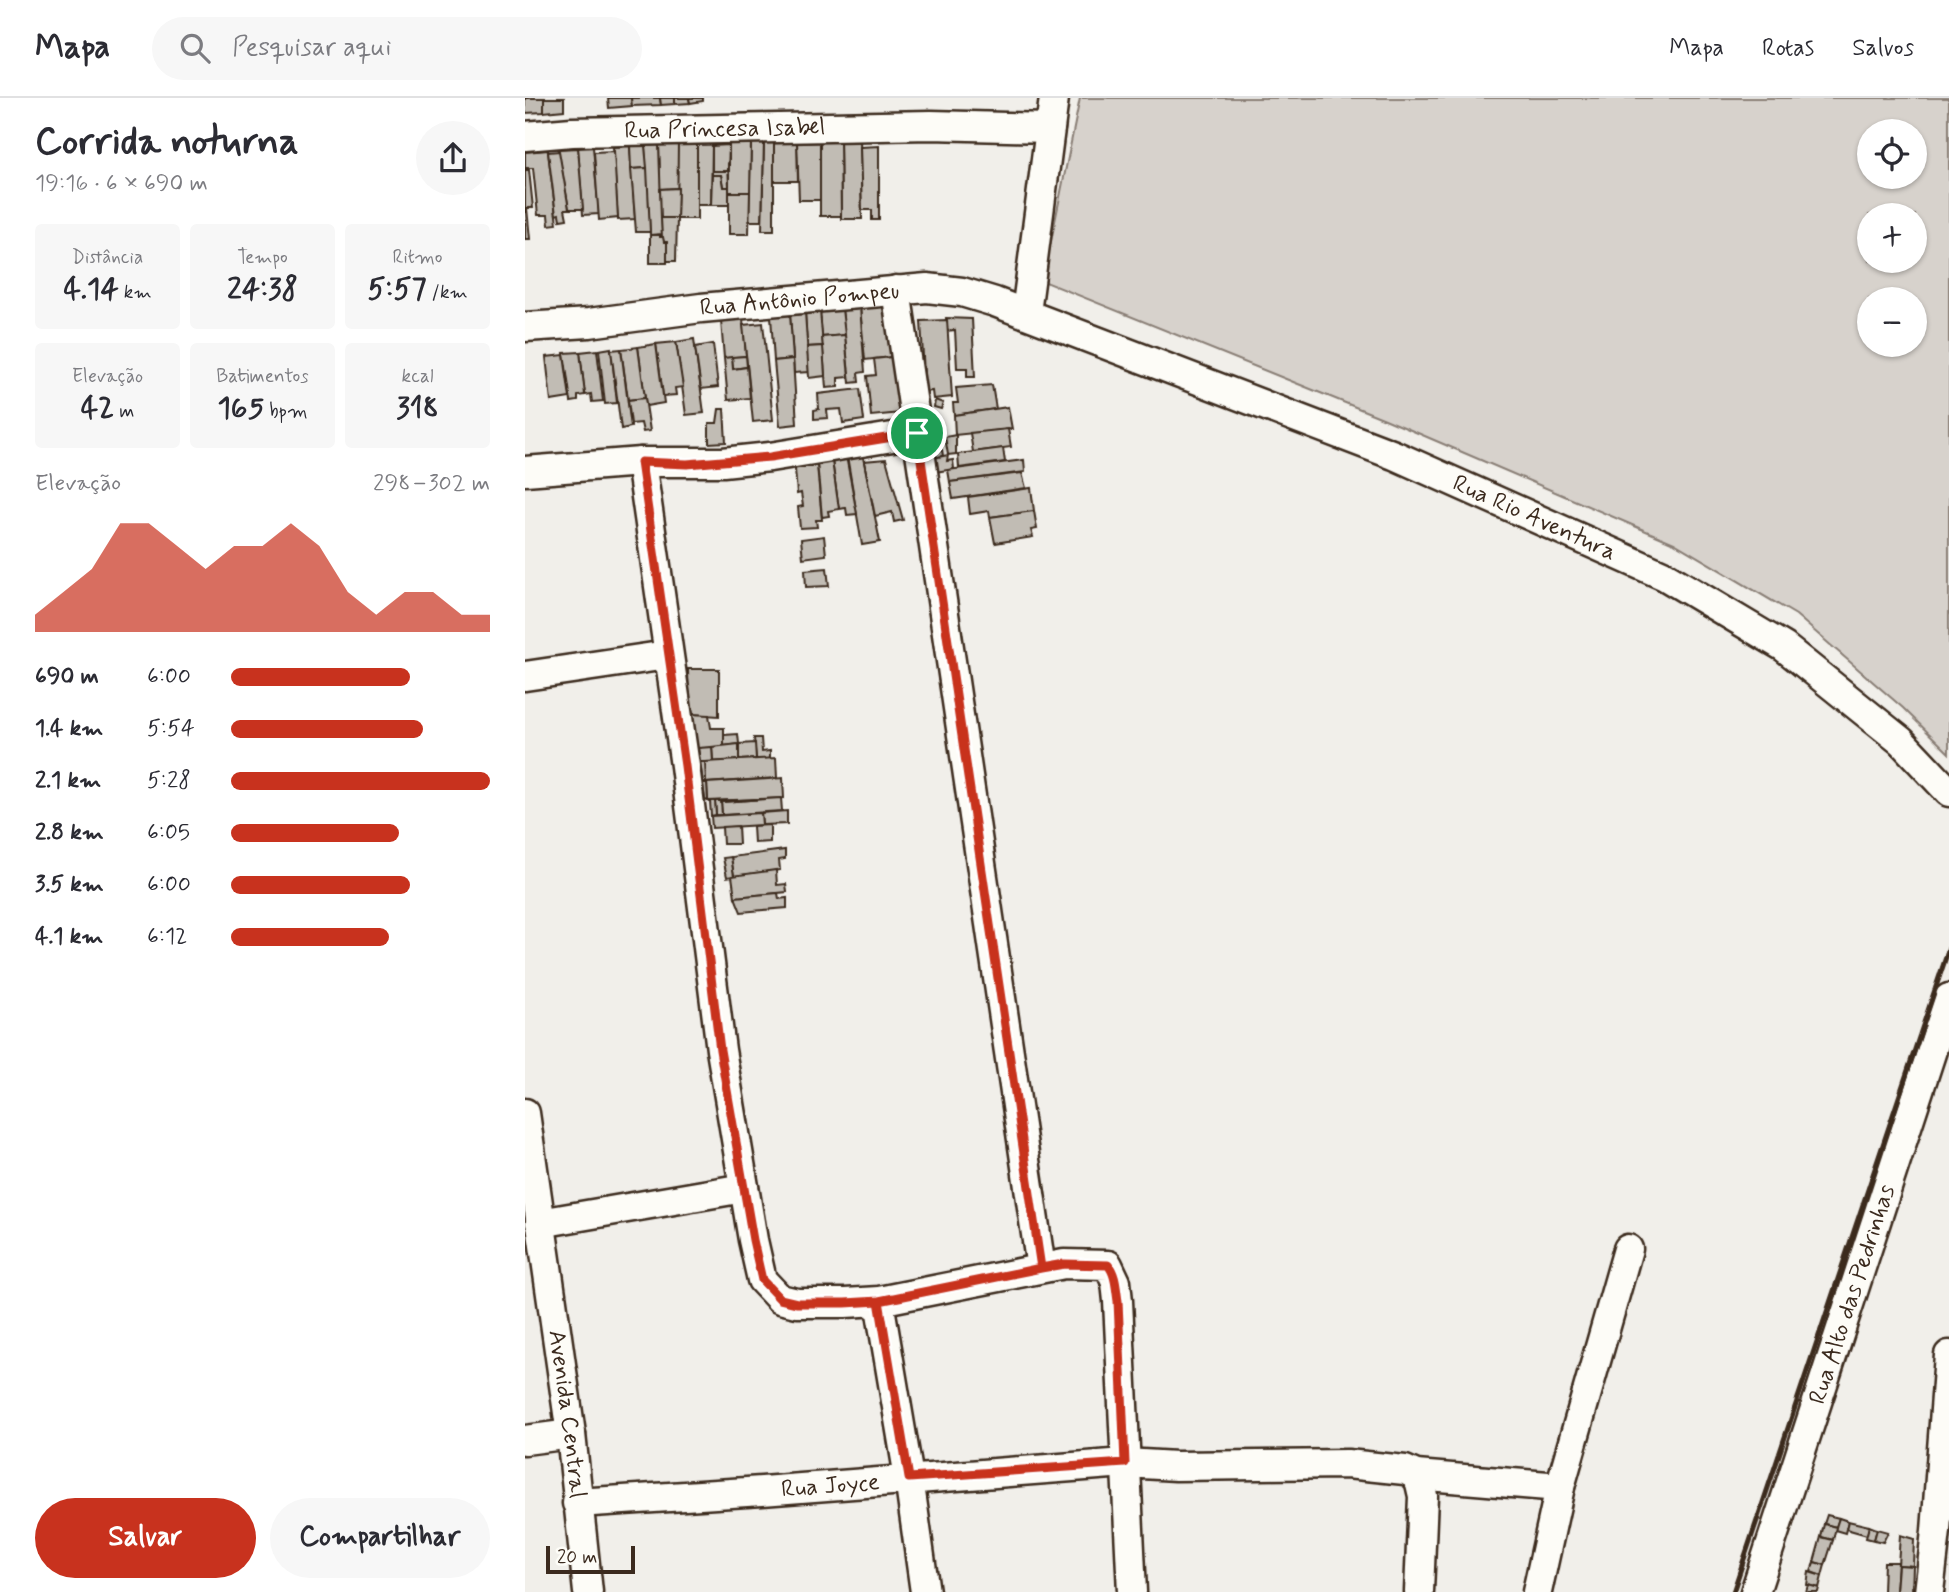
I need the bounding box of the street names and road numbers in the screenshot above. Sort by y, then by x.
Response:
street label: Rua Princesa Isabel [624,112,826,146]
street label: Rua Antônio Pompeu [699,275,900,324]
street label: Rua Rio Aventura [1448,468,1621,568]
street label: Rua Alto das Pedrinhas [1802,1180,1903,1408]
street label: Avenida Central [541,1328,593,1500]
street label: Rua Joyce [780,1466,881,1505]

